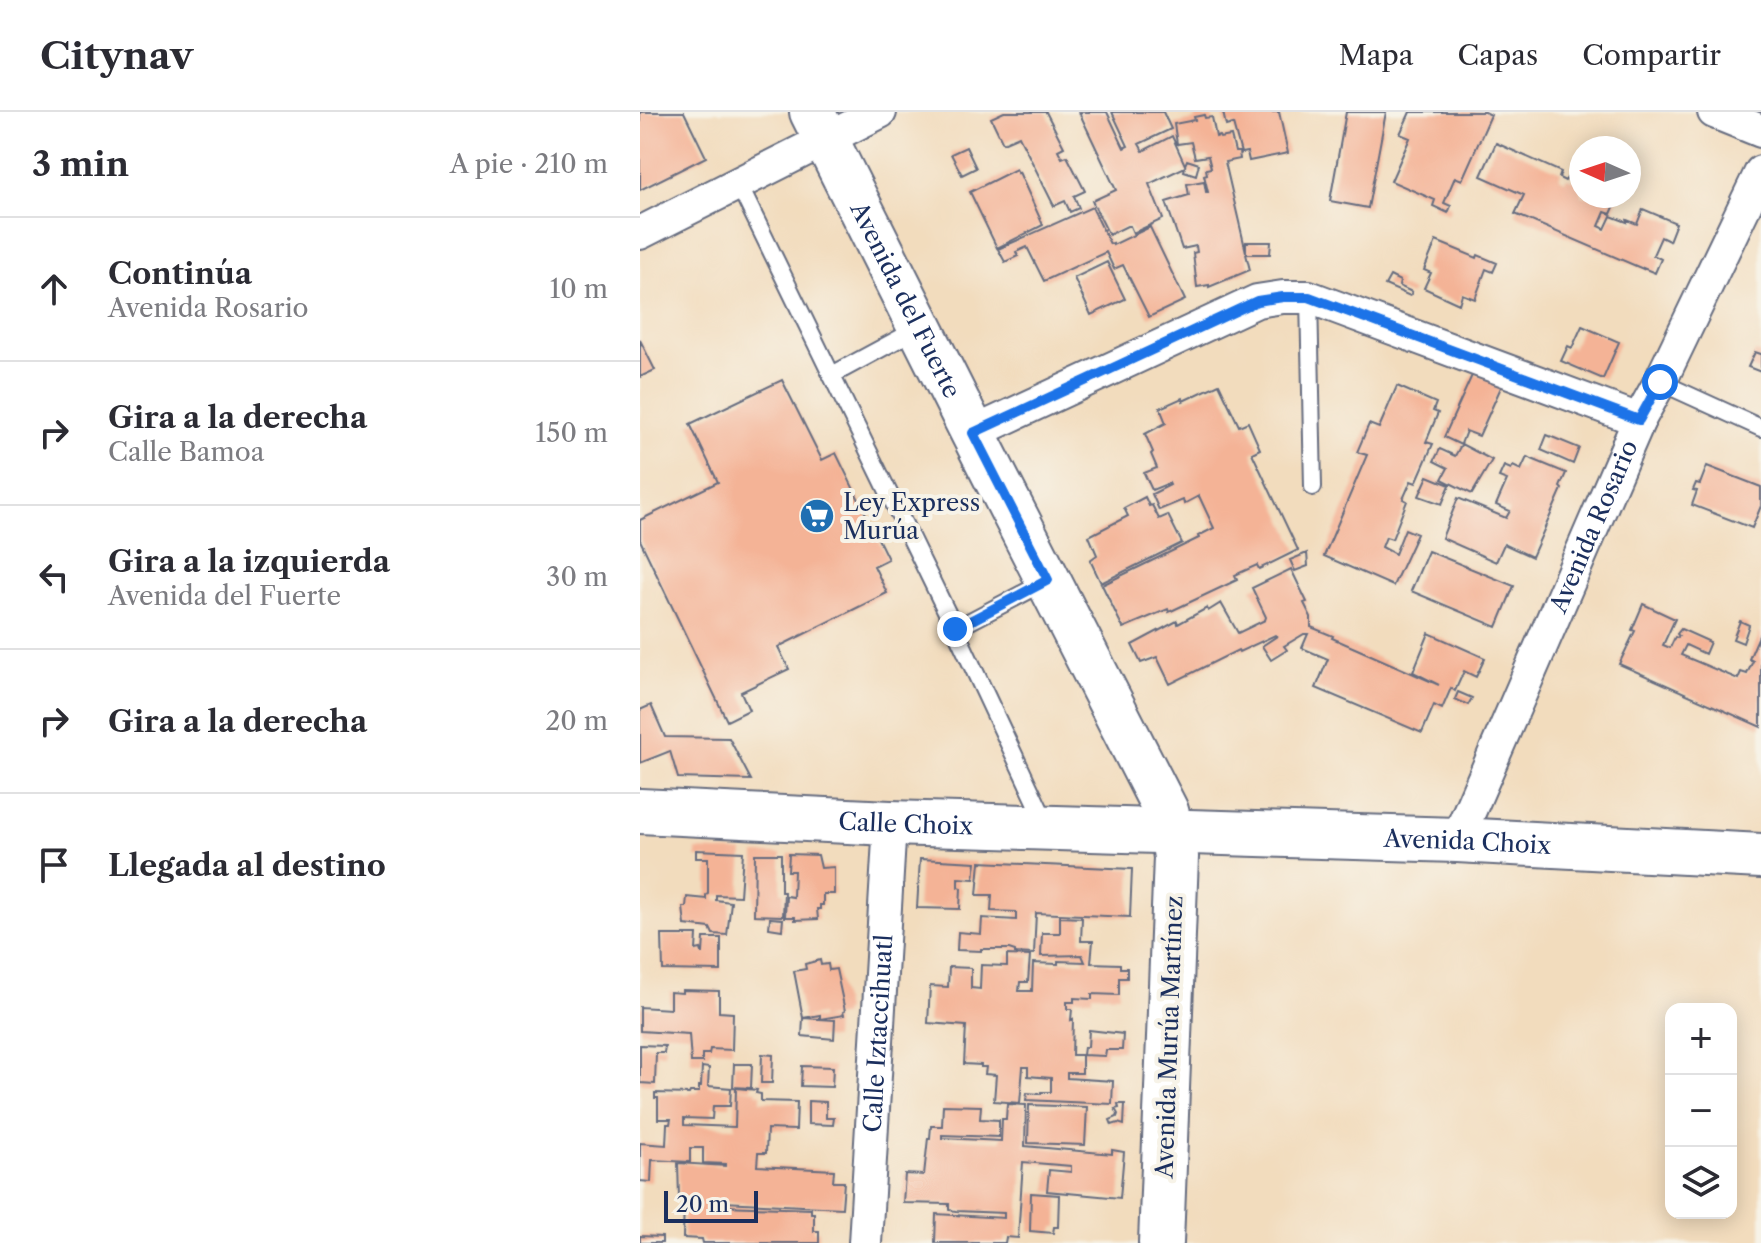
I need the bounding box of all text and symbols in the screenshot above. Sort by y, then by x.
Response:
text: Citynav [40,32,193,79]
text: Mapa [1339,38,1414,72]
text: Capas [1458,38,1538,72]
text: Compartir [1582,38,1721,72]
north arrow [1569,136,1641,208]
text: 3 min [32,143,129,185]
text: A pie · 210 m [450,148,608,180]
street label: Avenida del Fuerte [844,196,967,402]
text: Continúa [108,255,252,292]
icon: ahead [32,267,76,311]
text: 10 m [549,273,608,305]
text: Avenida Rosario [108,292,309,324]
route start [1642,364,1678,400]
text: Gira a la derecha [108,399,367,436]
icon: right [32,411,76,455]
text: 150 m [535,417,608,449]
street label: Avenida Rosario [1542,435,1643,618]
text: Calle Bamoa [108,436,264,468]
place label: Ley Express Murúa [843,488,980,545]
supermarket icon: Ley Express Murúa [798,497,836,535]
text: Gira a la izquierda [108,543,390,580]
icon: left [32,555,76,599]
text: 30 m [546,561,608,593]
text: Avenida del Fuerte [108,580,341,612]
route end [937,611,973,647]
icon: right [32,699,76,743]
text: Gira a la derecha [108,703,367,740]
text: 20 m [545,705,608,737]
street label: Calle Choix [838,806,974,840]
street label: Avenida Choix [1382,823,1552,859]
icon: arrive [32,843,76,887]
text: Llegada al destino [108,847,386,884]
street label: Avenida Murúa Martínez [1150,895,1188,1180]
street label: Calle Iztaccihuatl [857,933,898,1133]
map controls [1665,1003,1737,1219]
button: + [1665,1003,1737,1075]
button: − [1665,1075,1737,1147]
button: layers [1665,1147,1737,1219]
scale bar [664,1187,758,1223]
text: 20 m [676,1191,729,1218]

